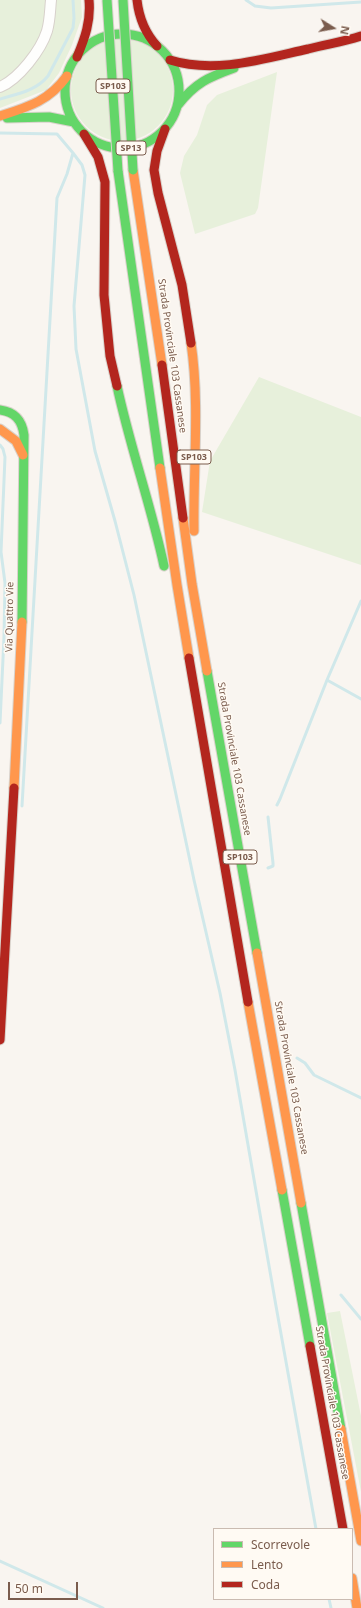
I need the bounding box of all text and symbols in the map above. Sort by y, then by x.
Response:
north arrow [313,8,353,48]
text: N [337,25,353,36]
road number: SP103 [96,79,130,93]
road number: SP13 [116,141,146,155]
street label: Strada Provinciale 103 Cassanese [155,278,189,434]
road number: SP103 [177,450,211,464]
street label: Via Quattro Vie [3,582,17,652]
street label: Strada Provinciale 103 Cassanese [215,681,253,837]
road number: SP103 [223,850,257,864]
street label: Strada Provinciale 103 Cassanese [272,1000,310,1156]
street label: Strada Provinciale 103 Cassanese [313,1325,351,1481]
legend [213,1528,353,1600]
text: Scorrevole [251,1536,310,1553]
text: Lento [251,1556,283,1573]
scale bar [10,1574,80,1600]
text: Coda [251,1576,280,1593]
text: 50 m [15,1580,43,1597]

